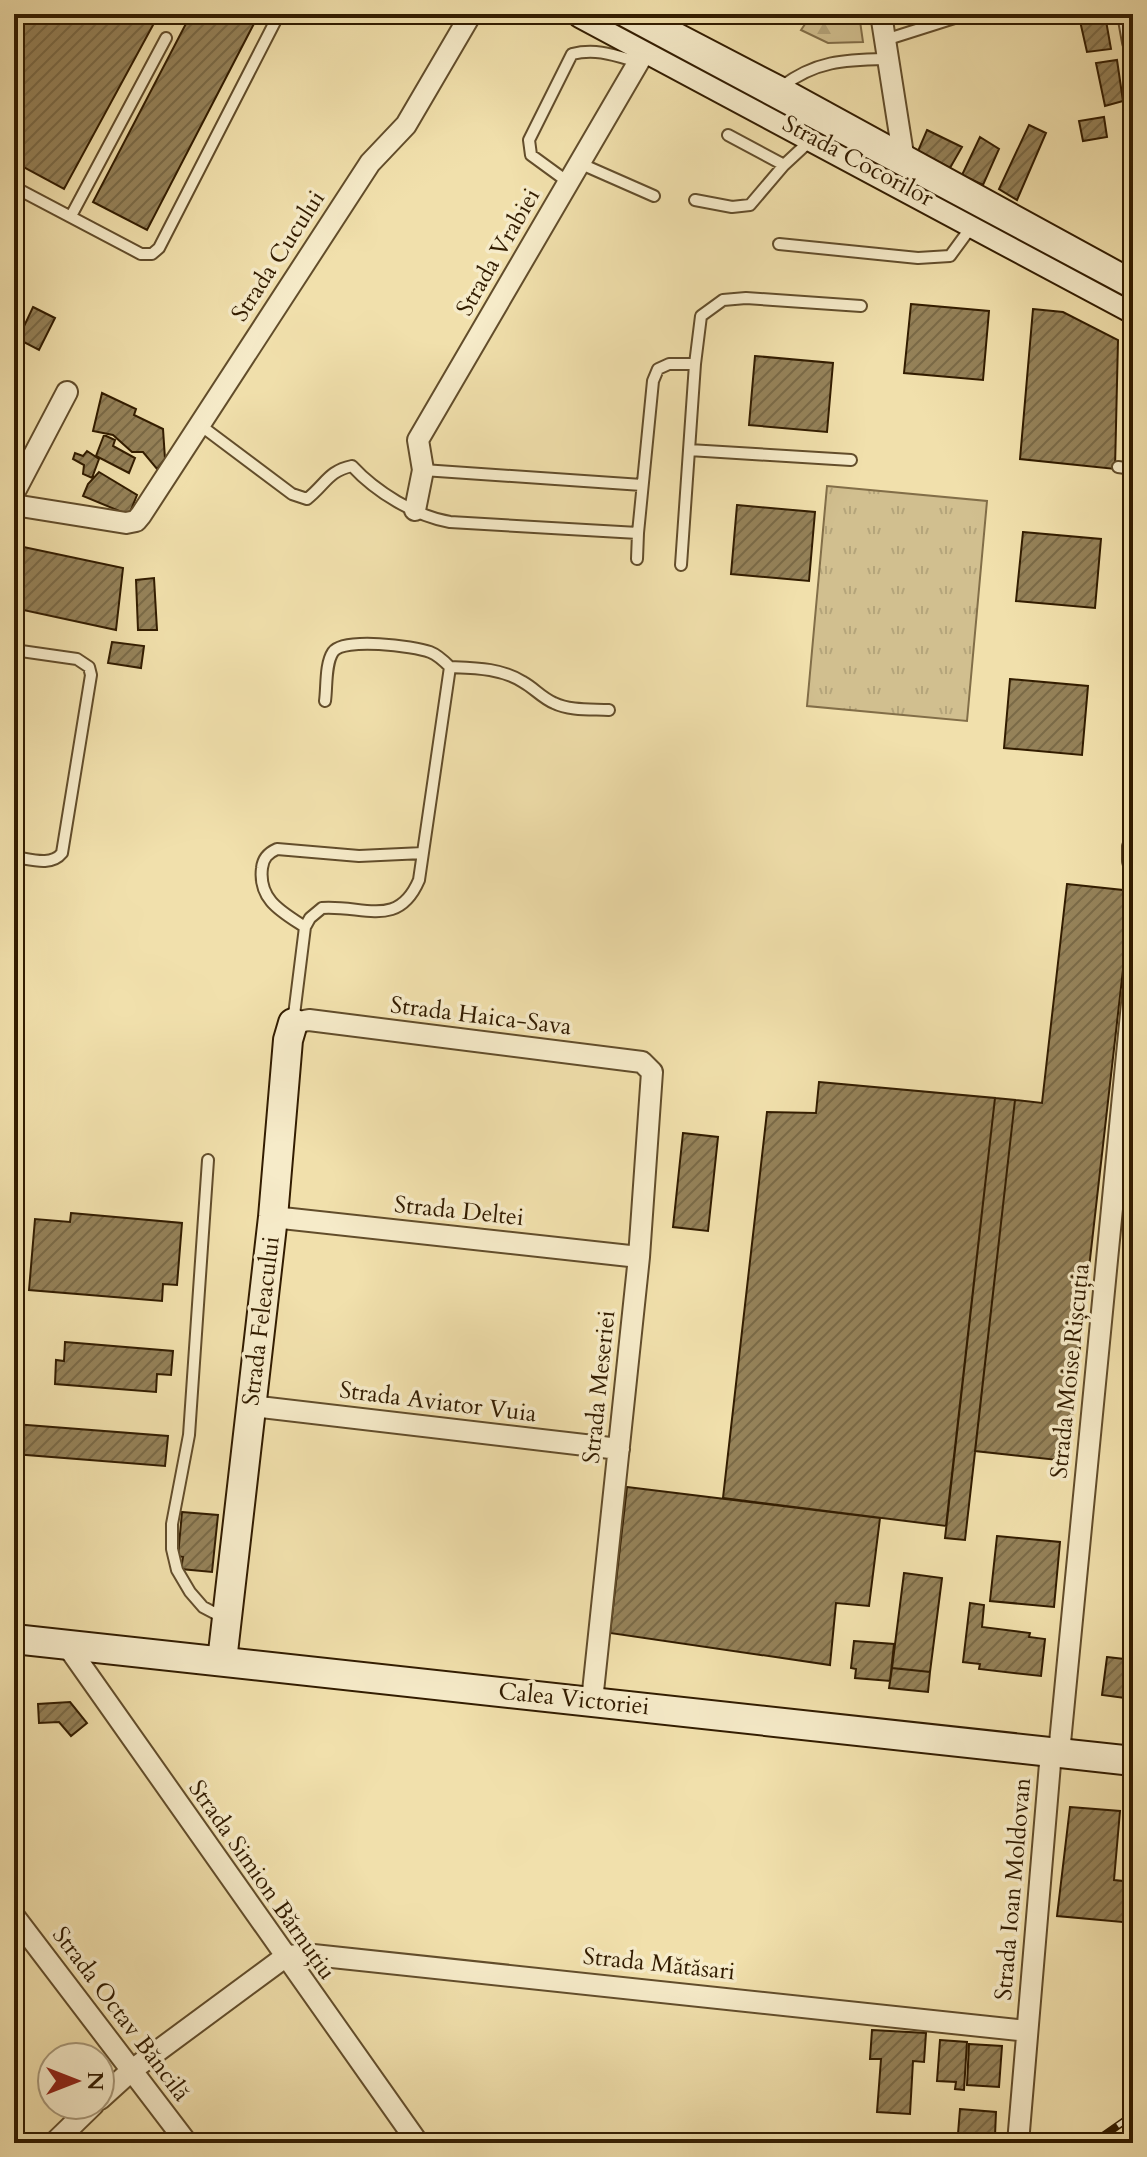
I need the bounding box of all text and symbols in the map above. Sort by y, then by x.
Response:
street label: Strada Cocorilor [777,107,940,215]
street label: Strada Vrabiei [448,182,548,322]
street label: Strada Cucului [223,184,333,328]
street label: Strada Haica-Sava [388,989,574,1044]
street label: Strada Deltei [393,1188,526,1234]
street label: Strada Feleacului [234,1234,288,1408]
street label: Strada Moise Rișcuția [1042,1261,1098,1480]
street label: Strada Meseriei [575,1308,623,1465]
street label: Strada Aviator Vuia [338,1374,539,1431]
street label: Calea Victoriei [497,1675,651,1723]
street label: Strada Simion Bărnuțiu [181,1774,343,1986]
street label: Strada Ioan Moldovan [987,1776,1039,2002]
street label: Strada Octav Băncilă [44,1920,198,2109]
street label: Strada Mătăsari [581,1940,737,1988]
north arrow [36,2041,116,2121]
text: N [80,2071,110,2091]

